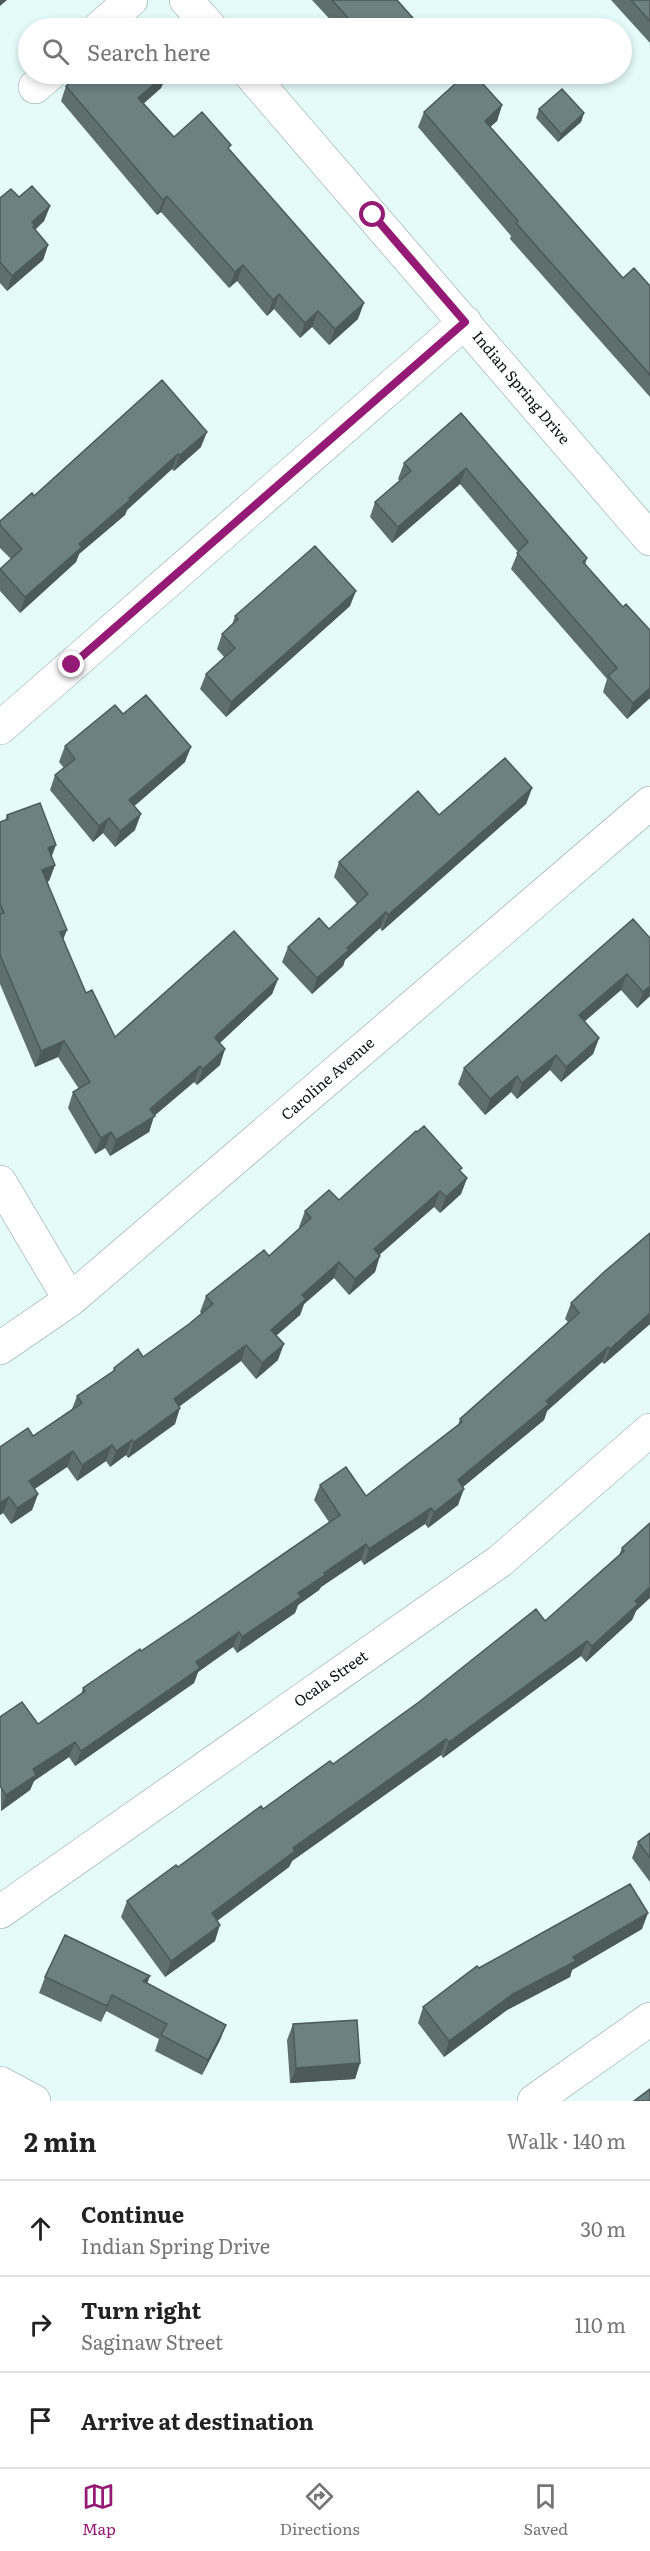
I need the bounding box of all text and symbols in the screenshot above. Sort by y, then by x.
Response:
search box [18,18,632,84]
icon: search [39,35,72,68]
text: Search here [87,35,210,68]
route start [359,201,385,227]
street label: Indian Spring Drive [468,325,577,449]
route end [58,651,84,677]
street label: Caroline Avenue [275,1031,379,1125]
street label: Ocala Street [288,1644,372,1712]
text: 2 min [24,2121,97,2160]
text: Walk · 140 m [507,2125,626,2155]
text: Continue [81,2197,184,2230]
icon: ahead [24,2212,57,2245]
text: 30 m [580,2213,626,2243]
text: Indian Spring Drive [81,2230,270,2260]
text: Turn right [81,2293,201,2326]
icon: right [24,2308,57,2341]
text: 110 m [575,2309,626,2339]
text: Saginaw Street [81,2326,223,2356]
icon: arrive [24,2404,57,2437]
text: Arrive at destination [81,2404,314,2437]
tab: Map [82,2480,116,2540]
tab: Directions [280,2480,360,2540]
tab: Saved [524,2480,568,2540]

